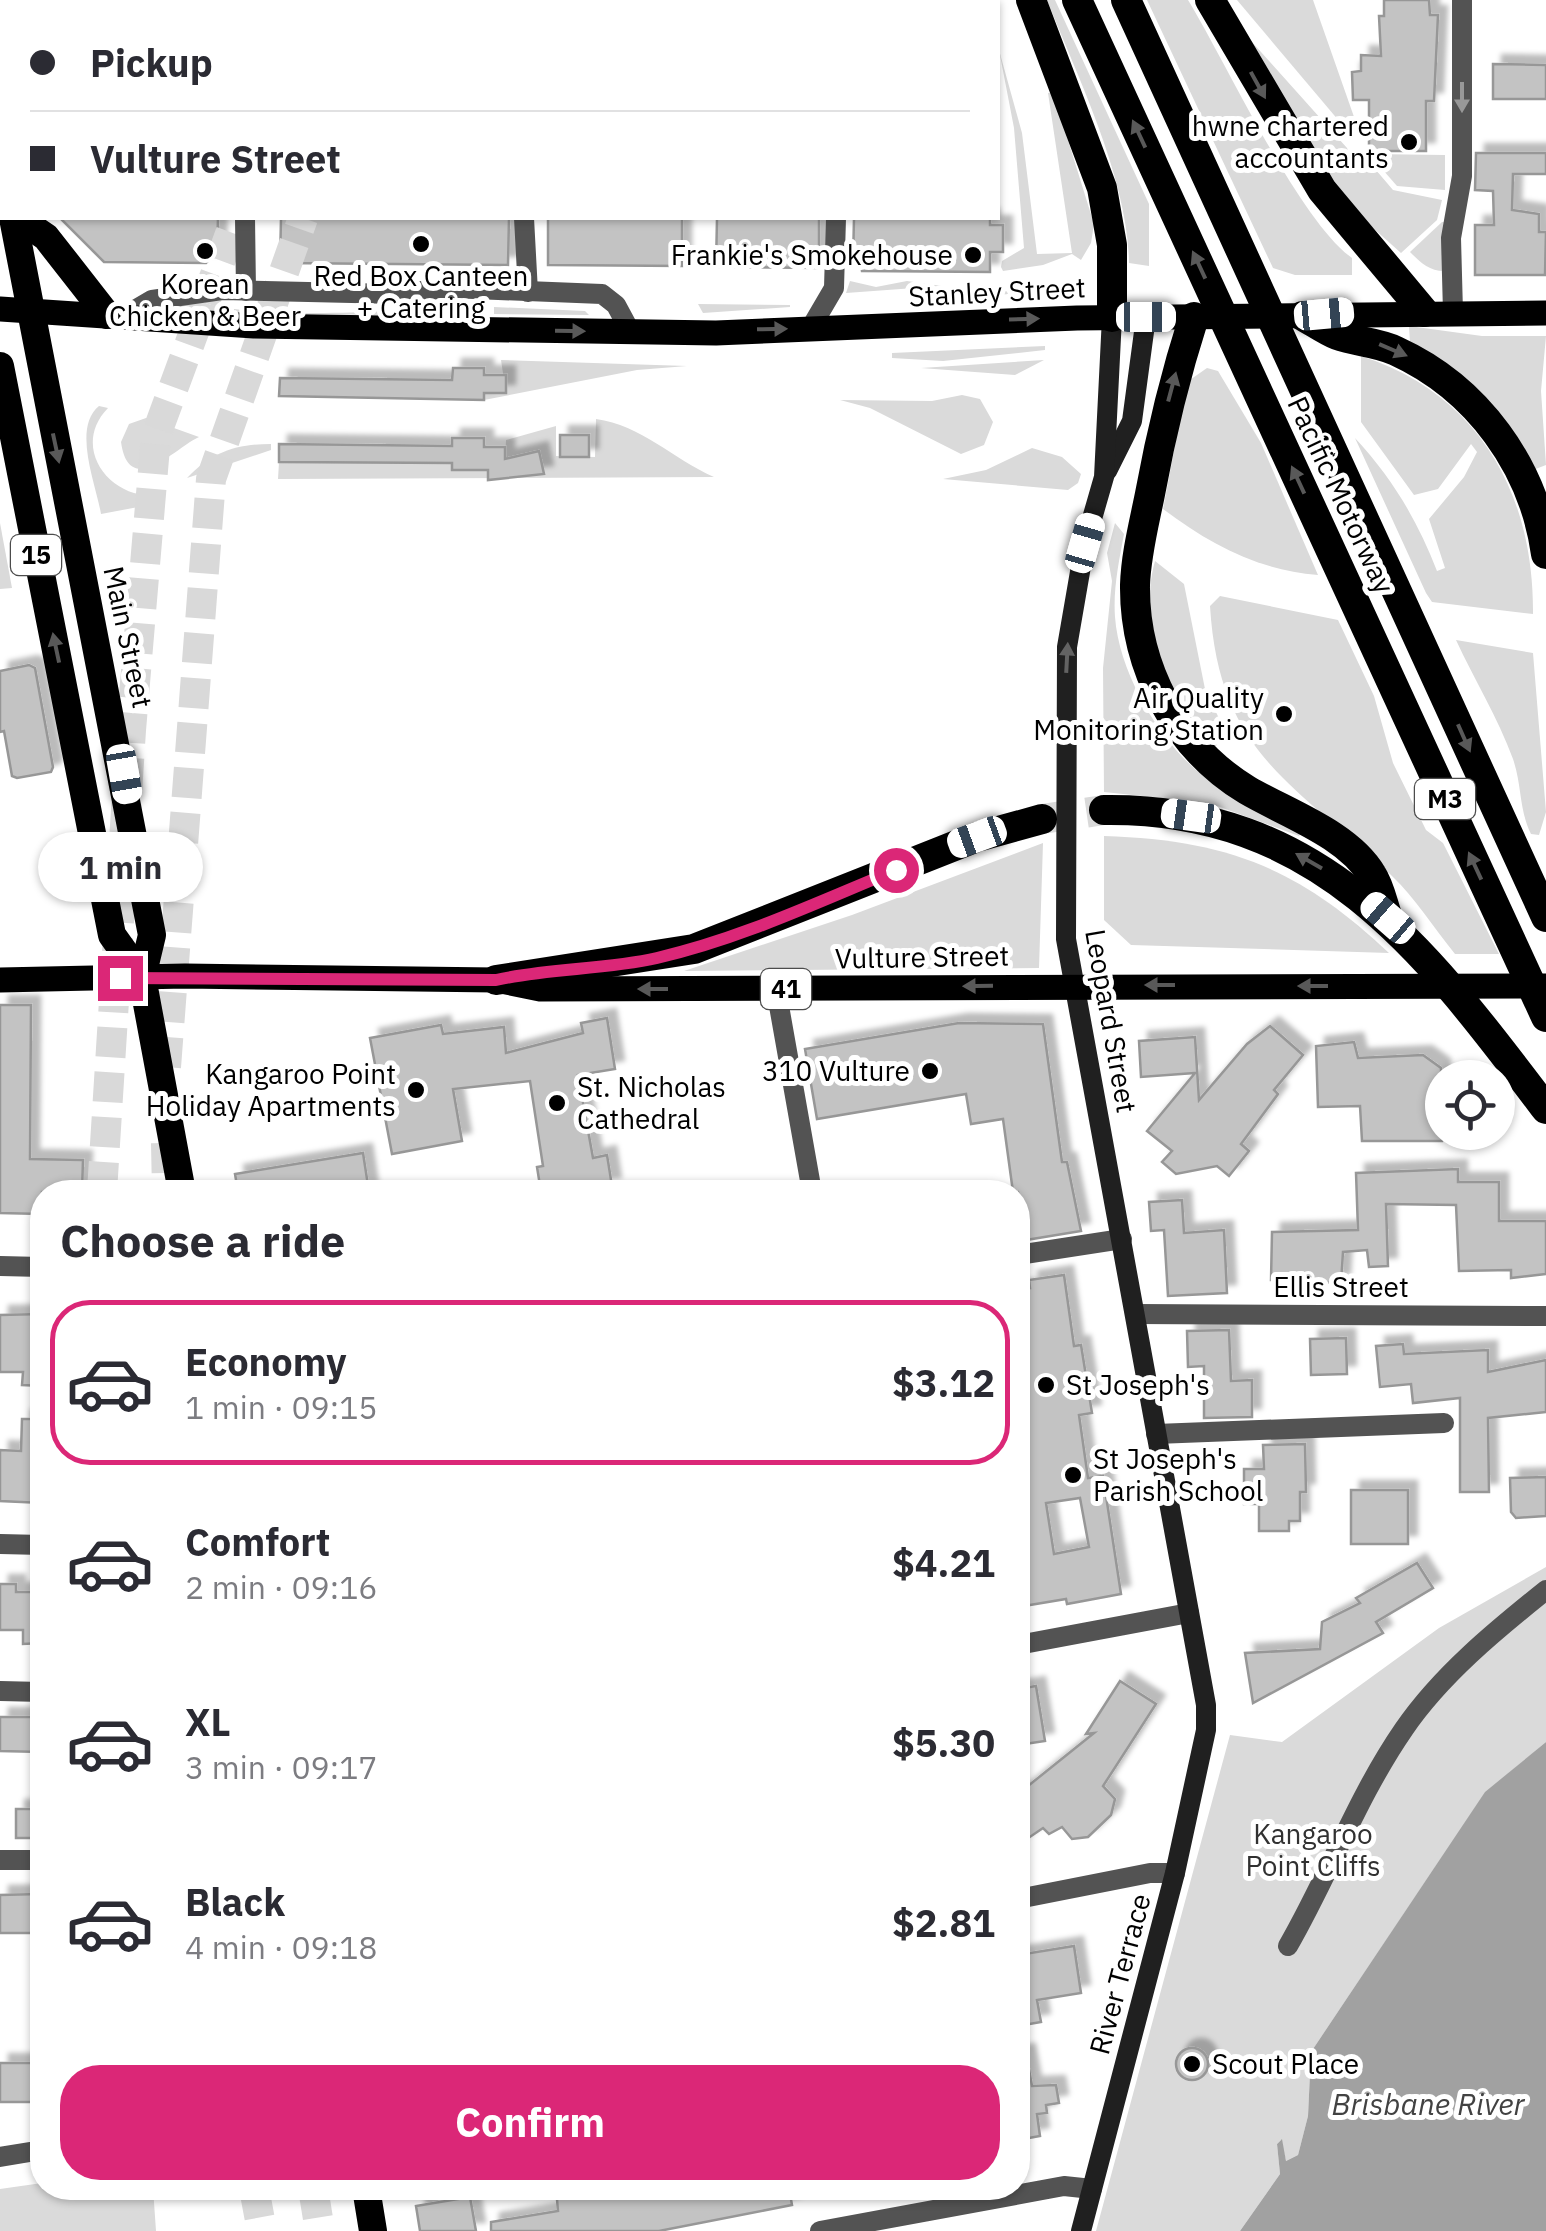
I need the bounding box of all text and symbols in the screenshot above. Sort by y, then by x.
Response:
text: Pickup [90,38,213,87]
one-way arrow [1250,70,1267,99]
one-way arrow [1454,82,1470,114]
place label: hwne chartered accountants [1192,107,1389,176]
one-way arrow [1131,119,1147,149]
marker: hwne chartered accountants [1398,131,1420,153]
text: Vulture Street [90,134,341,183]
marker: Red Box Canteen + Catering [410,233,432,255]
place label: Frankie's Smokehouse [671,236,953,273]
marker: Korean Chicken & Beer [194,240,216,262]
marker: Frankie's Smokehouse [962,244,984,266]
one-way arrow [1191,250,1208,279]
place label: Red Box Canteen + Catering [314,257,528,326]
place label: Korean Chicken & Beer [109,265,301,334]
street label: Stanley Street [908,268,1086,315]
car [1293,296,1355,332]
car [1116,302,1176,332]
one-way arrow [1009,311,1041,327]
one-way arrow [757,321,789,337]
one-way arrow [554,323,586,339]
one-way arrow [1378,342,1408,358]
one-way arrow [1165,372,1181,403]
street label: Pacific Motorway [1280,390,1403,599]
one-way arrow [49,432,65,463]
one-way arrow [1290,465,1307,494]
car [1062,510,1108,576]
road number: 15 [11,535,61,575]
street label: Main Street [95,563,162,711]
one-way arrow [47,632,63,663]
one-way arrow [1059,641,1075,673]
place label: Air Quality Monitoring Station [1033,679,1264,748]
marker: Air Quality Monitoring Station [1273,703,1295,725]
one-way arrow [1456,723,1472,753]
car [104,742,144,806]
road number: M3 [1415,779,1475,819]
car [1159,797,1223,835]
car [944,813,1010,861]
callout: 1 min [38,833,202,903]
text: 1 min [79,846,162,888]
route start [874,848,919,893]
one-way arrow [1467,851,1484,880]
one-way arrow [1295,853,1324,870]
car [1356,887,1420,949]
street label: Leopard Street [1077,926,1146,1116]
street label: Vulture Street [834,936,1010,977]
route end [98,956,143,1001]
road number: 41 [761,969,811,1009]
one-way arrow [1144,977,1176,993]
one-way arrow [1297,978,1329,994]
one-way arrow [962,979,994,995]
one-way arrow [637,981,669,997]
place label: 310 Vulture [762,1052,910,1089]
place label: Kangaroo Point Holiday Apartments [146,1055,396,1124]
marker: 310 Vulture [919,1060,941,1082]
map controls [1425,1060,1515,1150]
button: locate [1425,1060,1515,1150]
place label: St. Nicholas Cathedral [577,1068,726,1137]
marker: Kangaroo Point Holiday Apartments [405,1079,427,1101]
marker: St. Nicholas Cathedral [546,1092,568,1114]
text: Choose a ride [60,1211,345,1269]
street label: Ellis Street [1273,1268,1409,1305]
text: Economy [185,1337,347,1386]
icon: car [65,1338,155,1428]
text: $3.12 [892,1358,995,1407]
place label: St Joseph's [1066,1366,1210,1403]
marker: St Joseph's [1035,1374,1057,1396]
text: 1 min · 09:15 [185,1386,378,1428]
place label: St Joseph's Parish School [1093,1440,1263,1509]
marker: St Joseph's Parish School [1062,1464,1084,1486]
text: Comfort [185,1517,330,1566]
icon: car [65,1518,155,1608]
text: $4.21 [892,1538,995,1587]
text: 2 min · 09:16 [185,1566,378,1608]
text: XL [185,1697,231,1746]
icon: car [65,1698,155,1788]
text: $5.30 [892,1718,995,1767]
text: 3 min · 09:17 [185,1746,378,1788]
park label: Kangaroo Point Cliffs [1245,1815,1381,1884]
text: Black [185,1877,285,1926]
icon: car [65,1878,155,1968]
street label: River Terrace [1080,1889,1159,2058]
text: $2.81 [892,1898,995,1947]
text: 4 min · 09:18 [185,1926,378,1968]
place label: Scout Place [1212,2045,1359,2082]
marker: Scout Place [1181,2053,1203,2075]
button: Confirm [60,2065,1000,2180]
water label: Brisbane River [1331,2084,1526,2123]

